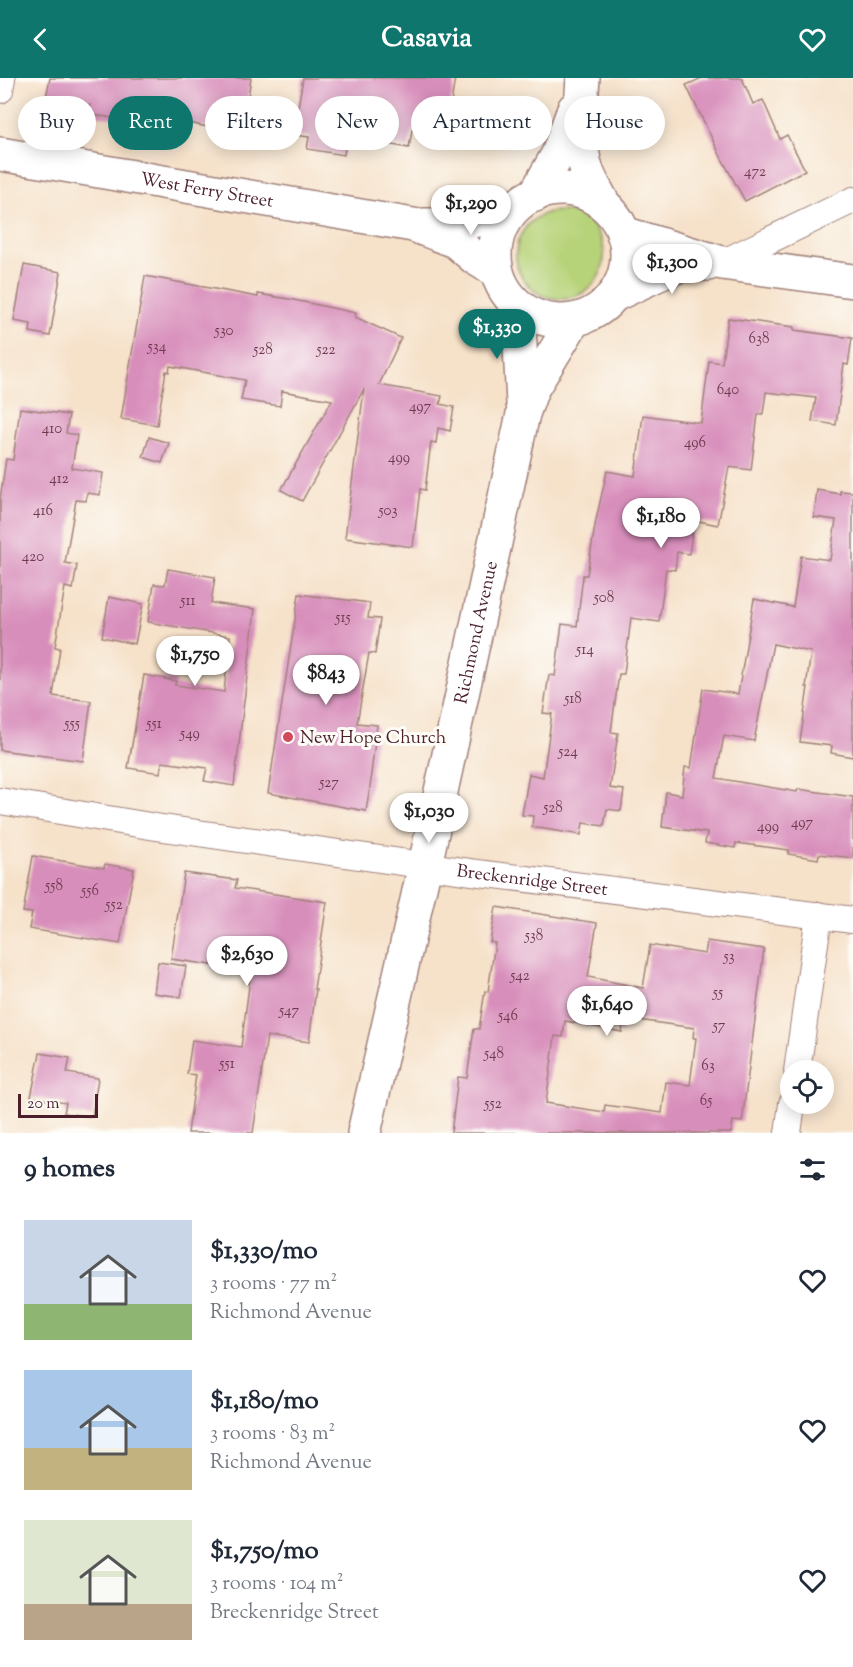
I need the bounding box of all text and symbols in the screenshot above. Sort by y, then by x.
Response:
text: Casavia [381,20,472,59]
icon: back [24,23,57,56]
icon: heart [796,23,829,56]
chip: Buy [18,96,96,150]
chip: Rent [108,96,193,150]
chip: Filters [205,96,303,150]
chip: New [315,96,399,150]
chip: Apartment [411,96,552,150]
chip: House [564,96,665,150]
house number: 472 [744,162,766,183]
street label: West Ferry Street [138,167,275,216]
pin: $1,290 [422,185,520,236]
text: $1,290 [445,190,497,219]
pin: $1,300 [623,244,721,295]
text: $1,300 [646,249,698,278]
pin: $1,330 [448,309,546,360]
text: $1,330 [472,314,522,343]
house number: 530 [214,321,234,342]
house number: 638 [748,329,770,350]
house number: 534 [147,337,167,358]
house number: 528 [252,340,273,361]
house number: 522 [315,340,336,361]
house number: 640 [717,380,739,401]
house number: 497 [409,397,432,418]
house number: 410 [42,419,62,440]
house number: 496 [684,433,706,454]
house number: 499 [388,448,410,469]
house number: 412 [49,469,69,490]
pin: $1,180 [612,498,710,549]
house number: 416 [33,501,53,522]
house number: 503 [377,501,398,522]
text: $1,180 [636,503,686,532]
house number: 420 [22,547,44,568]
street label: Richmond Avenue [449,559,506,707]
house number: 508 [593,588,614,609]
house number: 511 [179,591,196,612]
house number: 515 [334,608,351,629]
pin: $1,750 [146,636,244,687]
house number: 514 [575,640,594,661]
text: $1,750 [170,641,220,670]
pin: $843 [290,655,362,706]
text: $843 [307,660,345,689]
house number: 518 [563,689,582,710]
house number: 555 [63,714,80,735]
house number: 551 [145,714,162,735]
house number: 549 [179,724,200,745]
place label: New Hope Church [300,726,447,752]
marker: New Hope Church [281,730,295,744]
house number: 524 [557,742,578,763]
house number: 527 [318,773,339,794]
pin: $1,030 [380,793,478,844]
text: $1,030 [404,798,454,827]
house number: 528 [542,798,563,819]
house number: 497 [791,813,814,834]
house number: 499 [757,817,779,838]
street label: Breckenridge Street [455,859,609,904]
house number: 558 [44,876,63,897]
house number: 556 [80,881,99,902]
house number: 552 [104,895,123,916]
house number: 538 [524,926,543,947]
pin: $2,630 [198,936,296,987]
text: $2,630 [220,941,274,970]
house number: 53 [722,947,735,968]
house number: 542 [509,966,530,987]
house number: 55 [712,983,723,1004]
pin: $1,640 [558,986,656,1037]
text: $1,640 [581,991,633,1020]
house number: 547 [278,1001,300,1022]
house number: 546 [497,1006,518,1027]
house number: 57 [712,1016,726,1037]
house number: 548 [483,1044,504,1065]
house number: 551 [218,1054,235,1075]
house number: 63 [701,1056,715,1077]
map controls [780,1060,834,1114]
button: locate [780,1060,834,1114]
scale bar [18,1091,98,1118]
house number: 65 [700,1091,712,1112]
text: 20 m [27,1093,60,1116]
house number: 552 [483,1094,502,1115]
text: 9 homes [24,1151,115,1188]
icon: filters [796,1153,829,1186]
text: $1,330/mo [210,1233,318,1270]
icon: home [72,1244,144,1316]
icon: heart [796,1264,829,1297]
text: 3 rooms · 77 m² [210,1270,337,1299]
text: Richmond Avenue [210,1299,372,1328]
text: $1,180/mo [210,1383,319,1420]
icon: home [72,1394,144,1466]
icon: heart [796,1414,829,1447]
text: 3 rooms · 83 m² [210,1420,335,1449]
text: Richmond Avenue [210,1449,372,1478]
text: $1,750/mo [210,1533,319,1570]
icon: home [72,1544,144,1616]
icon: heart [796,1564,829,1597]
text: 3 rooms · 104 m² [210,1570,344,1599]
text: Breckenridge Street [210,1599,379,1628]

